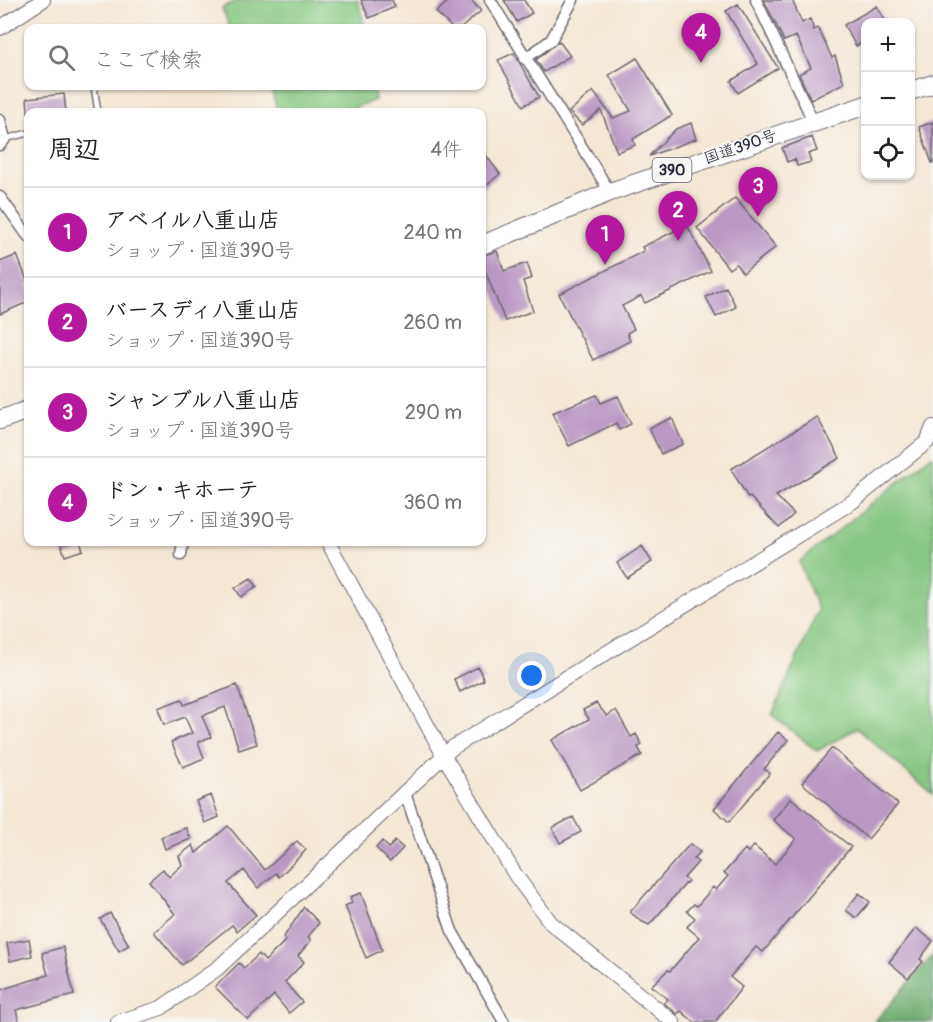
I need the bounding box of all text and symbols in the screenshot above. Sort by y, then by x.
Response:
pin: 4 [682,14,720,63]
map controls [861,18,915,180]
button: + [861,18,915,72]
search box [24,24,486,90]
icon: search [45,41,78,74]
text: ここで検索 [93,46,203,74]
button: − [861,72,915,126]
street label: 国道390号 [701,125,780,169]
button: locate [861,126,915,180]
text: 周辺 [48,134,100,166]
text: 4件 [430,137,462,162]
road number: 390 [652,158,692,182]
pin: 3 [738,168,777,217]
pin: 2 [658,192,698,241]
text: アベイル八重山店 [105,206,280,234]
pin: 1 [586,216,624,265]
text: 1 [64,220,71,245]
text: 240 m [403,220,462,245]
text: ショップ · 国道390号 [105,238,294,263]
text: バースディ八重山店 [105,296,300,324]
text: 2 [62,310,73,335]
text: 260 m [403,310,462,335]
text: ショップ · 国道390号 [105,328,294,353]
text: シャンブル八重山店 [105,386,301,414]
text: 3 [62,400,73,425]
text: 290 m [405,400,462,425]
text: ショップ · 国道390号 [105,418,294,443]
text: ドン・キホーテ [105,476,259,504]
text: 4 [62,490,73,515]
text: 360 m [403,490,462,515]
text: ショップ · 国道390号 [105,508,294,533]
your location [517,661,546,690]

